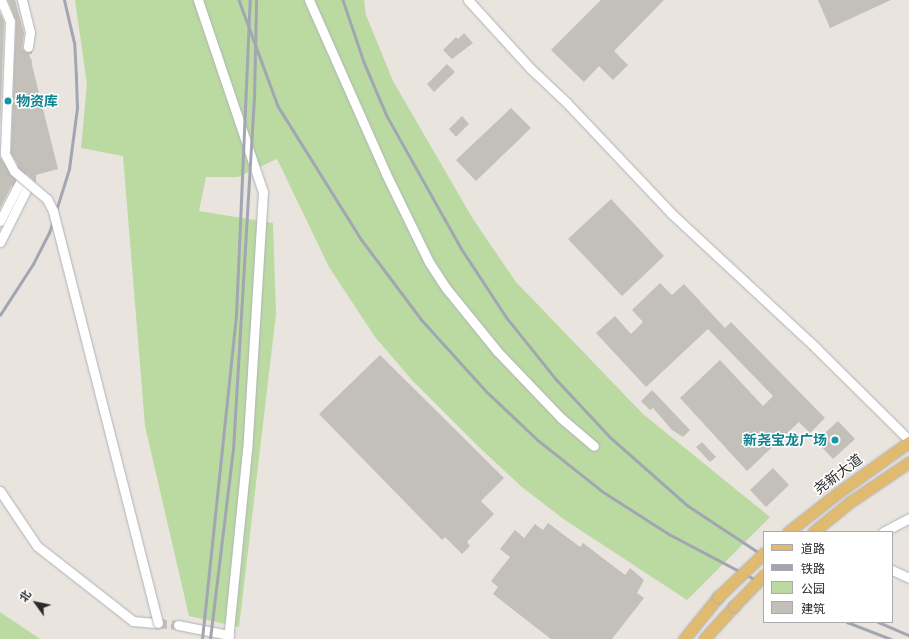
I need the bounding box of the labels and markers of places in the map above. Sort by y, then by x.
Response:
place label: 物资库 [16,93,58,109]
marker: 物资库 [3,96,13,106]
place label: 新尧宝龙广场 [743,432,827,448]
marker: 新尧宝龙广场 [830,435,840,445]

